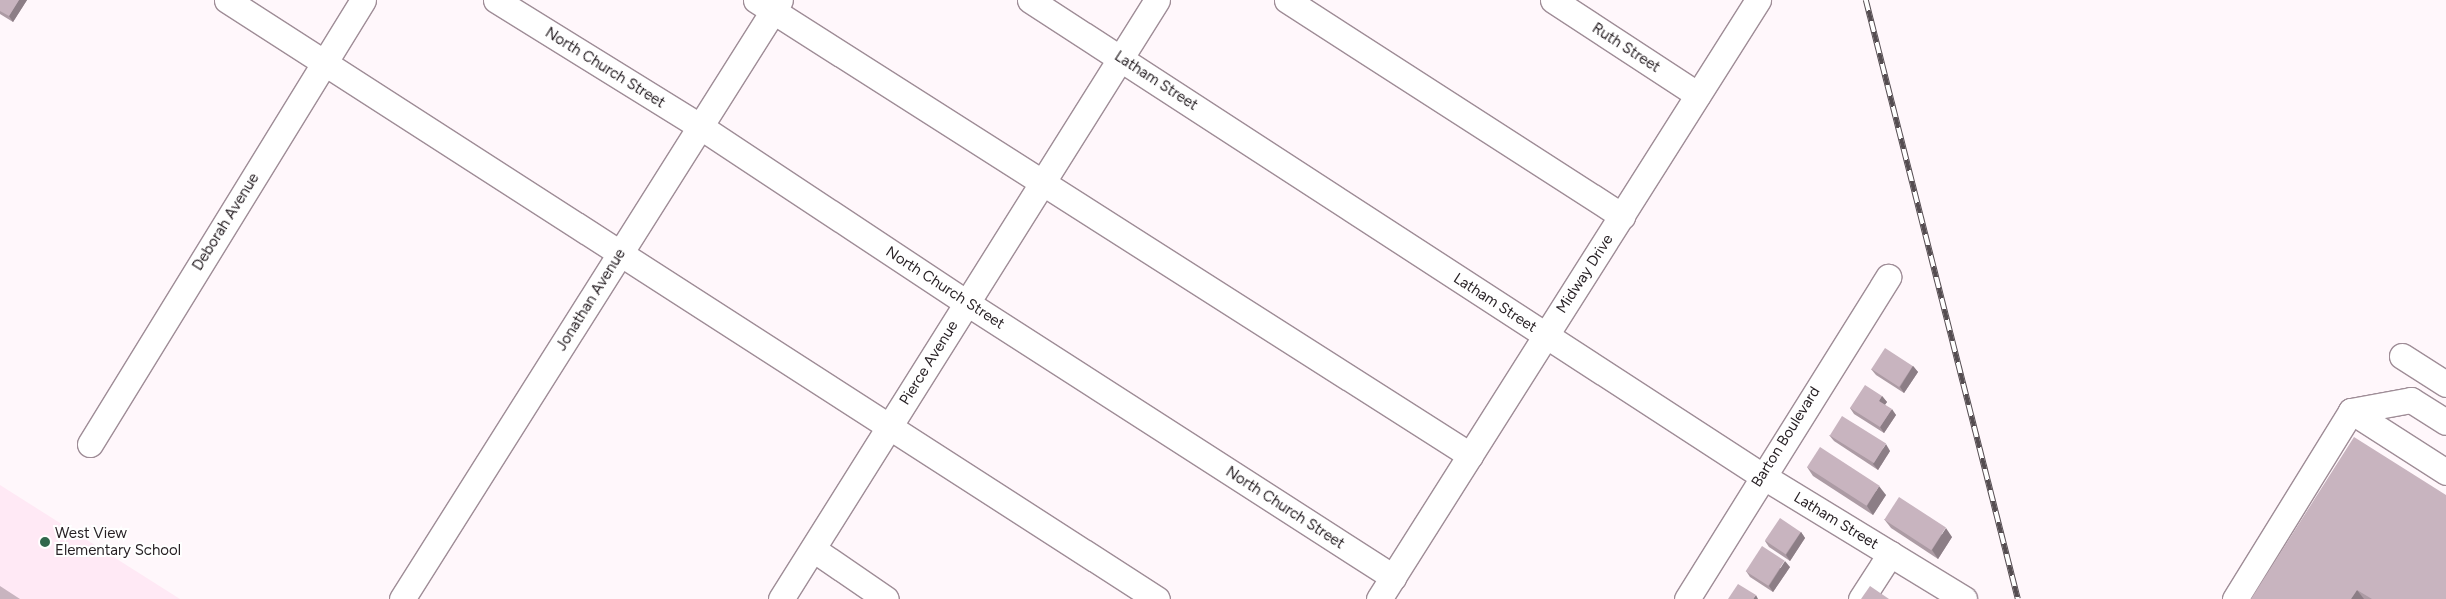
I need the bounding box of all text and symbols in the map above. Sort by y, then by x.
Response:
street label: Ruth Street [1589,19,1663,77]
street label: North Church Street [542,24,668,112]
street label: Latham Street [1111,47,1201,115]
street label: Deborah Avenue [189,170,263,274]
street label: Midway Drive [1553,231,1617,317]
street label: North Church Street [882,243,1008,333]
street label: Jonathan Avenue [552,246,630,354]
street label: Latham Street [1450,269,1540,337]
street label: Pierce Avenue [896,317,962,409]
street label: Barton Boulevard [1748,383,1824,491]
street label: North Church Street [1222,463,1348,553]
street label: Latham Street [1790,489,1882,553]
place label: West View Elementary School [55,524,181,559]
marker: West View Elementary School [39,536,51,548]

